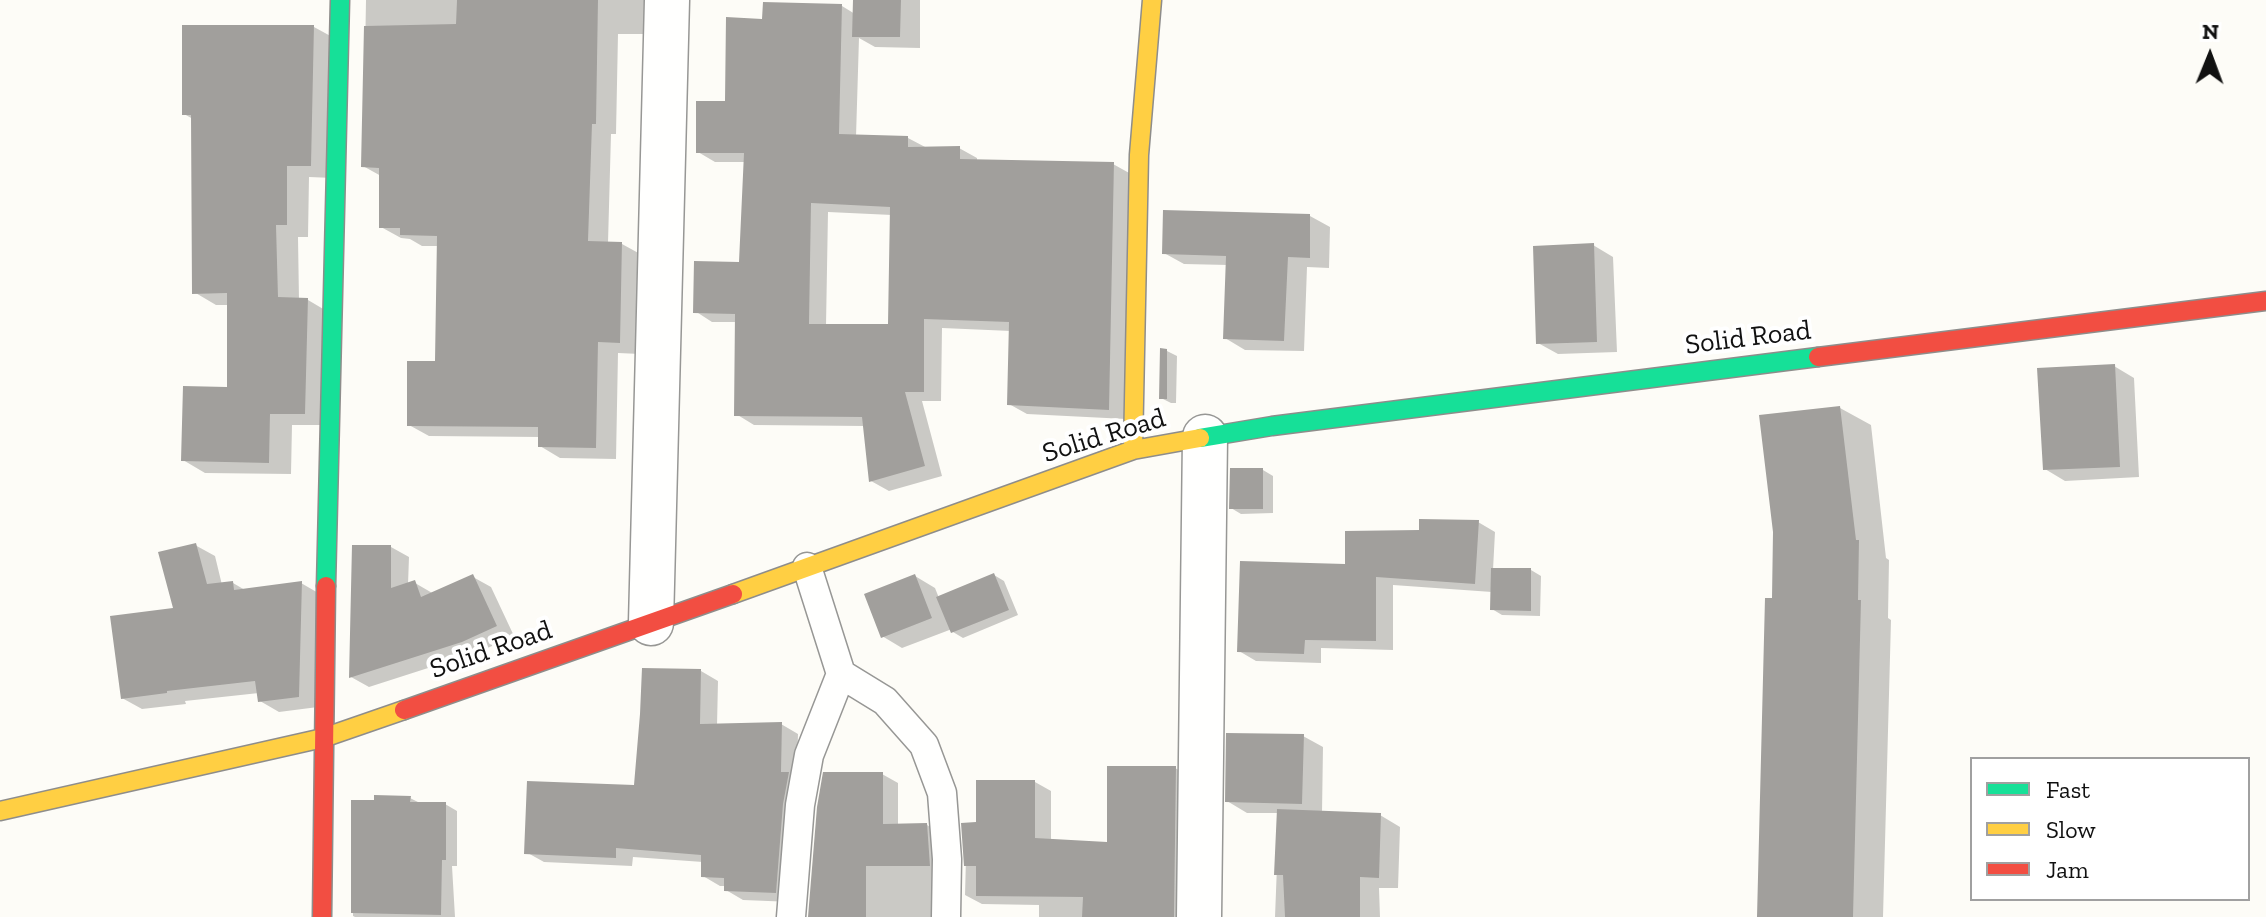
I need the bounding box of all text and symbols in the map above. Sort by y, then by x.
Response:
north arrow [2170,16,2250,96]
text: N [2202,18,2219,45]
street label: Solid Road [1683,314,1813,362]
street label: Solid Road [1039,401,1169,471]
street label: Solid Road [426,614,556,686]
legend [1970,757,2250,901]
text: Fast [2046,775,2090,804]
text: Slow [2046,815,2096,844]
text: Jam [2046,855,2089,884]

